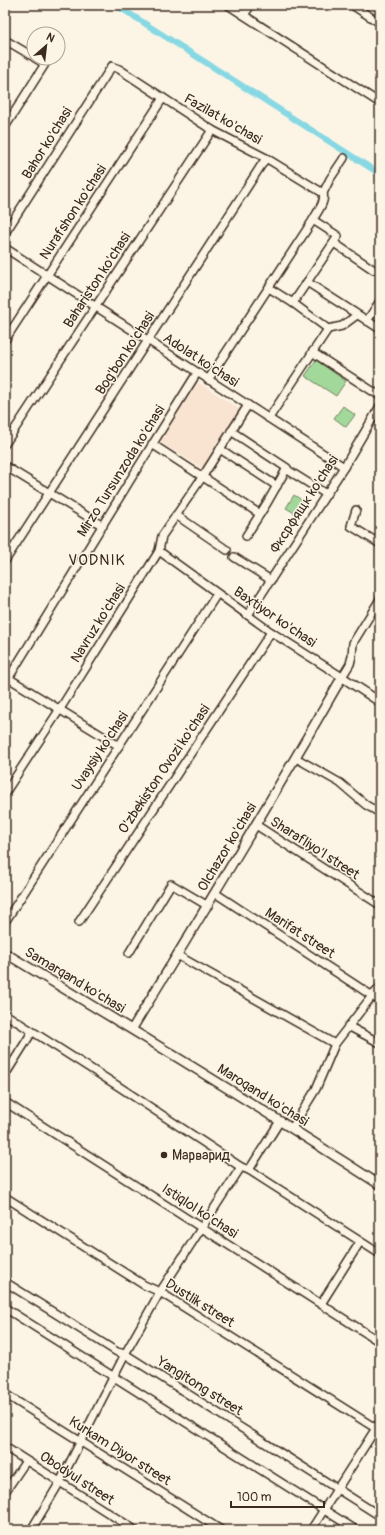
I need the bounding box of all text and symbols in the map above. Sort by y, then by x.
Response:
north arrow [26,26,66,66]
text: N [44,30,57,45]
street label: Fazilat ko'chasi [181,90,265,148]
street label: Bahor ko'chasi [18,103,76,182]
street label: Nurafshon ko'chasi [36,161,110,263]
street label: Bahariston ko'chasi [60,229,134,331]
street label: Bog'bon ko'chasi [92,308,158,398]
street label: Adolat ko'chasi [160,329,242,391]
street label: Mirzo Tursunzoda ko'chasi [74,402,169,540]
street label: Фксрфящк ko'chasi [266,451,342,556]
district label: VODNIK [68,551,126,570]
street label: Navruz ko'chasi [67,580,129,666]
street label: Baxtiyor ko'chasi [230,583,320,651]
street label: O'zbekiston Ovozi ko'chasi [114,701,214,837]
street label: Uvaysiy ko'chasi [68,708,132,794]
street label: Olchazor ko'chasi [194,799,260,894]
street label: Sharafliyo'l street [267,813,363,883]
street label: Marifat street [262,904,338,962]
street label: Samarqand ko'chasi [22,943,129,1017]
street label: Maroqand ko'chasi [214,1060,312,1130]
place label: Марварид [172,1147,230,1164]
marker: Марварид [159,1150,169,1160]
street label: Istiqlol ko'chasi [159,1180,242,1242]
street label: Dustlik street [162,1275,238,1331]
street label: Yangitong street [153,1352,246,1419]
street label: Kurkam Diyor street [66,1413,174,1489]
street label: Obodyul street [36,1448,118,1509]
scale bar [231,1483,324,1509]
text: 100 m [237,1490,272,1505]

